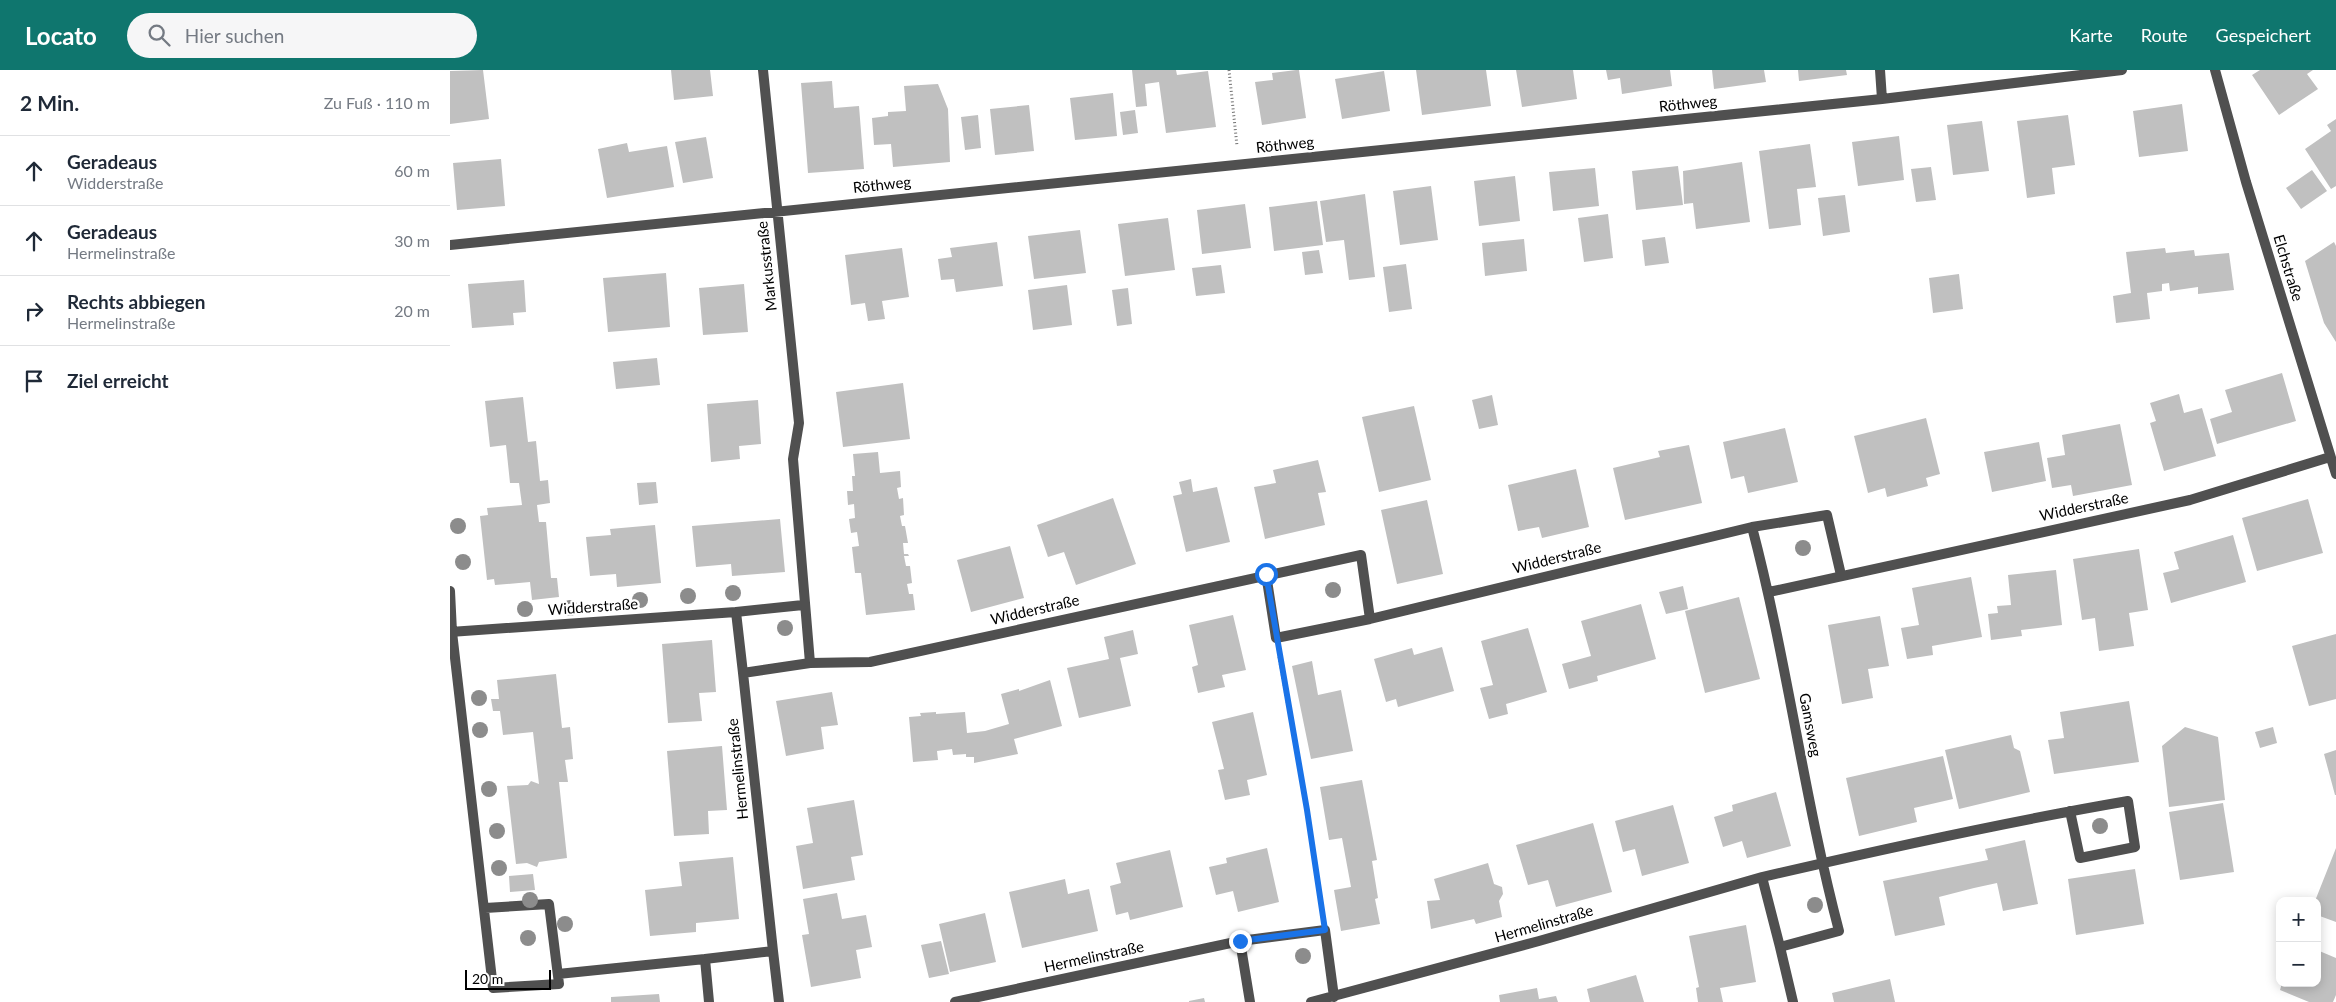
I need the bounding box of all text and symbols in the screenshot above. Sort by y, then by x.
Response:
search box [127,13,477,58]
text: Locato [25,21,97,50]
icon: search [145,21,173,49]
text: Hier suchen [185,24,284,47]
text: Karte [2069,24,2113,46]
text: Route [2141,24,2188,46]
text: Gespeichert [2216,24,2311,46]
text: 2 Min. [20,90,79,115]
street label: Röthweg [1658,91,1718,115]
text: Zu Fuß · 110 m [324,93,430,112]
street label: Röthweg [1255,132,1315,156]
text: Geradeaus [67,150,157,173]
icon: ahead [20,157,48,185]
text: 60 m [394,161,430,180]
street label: Röthweg [852,172,912,196]
text: Widderstraße [67,173,164,192]
text: Geradeaus [67,220,157,243]
street label: Markusstraße [752,220,780,312]
icon: ahead [20,227,48,255]
text: 30 m [394,231,430,250]
street label: Elchstraße [2270,232,2308,303]
text: Hermelinstraße [67,243,175,262]
text: Rechts abbiegen [67,290,205,313]
icon: right [20,297,48,325]
text: 20 m [394,301,430,320]
text: Hermelinstraße [67,313,175,332]
icon: arrive [20,367,48,395]
text: Ziel erreicht [67,369,169,392]
street label: Widderstraße [2038,488,2130,524]
street label: Widderstraße [1511,537,1603,577]
route start [1255,563,1278,586]
street label: Widderstraße [989,590,1081,628]
street label: Widderstraße [547,594,639,618]
street label: Gamsweg [1796,691,1826,758]
street label: Hermelinstraße [723,718,751,821]
map controls [2276,897,2321,987]
button: + [2276,897,2321,942]
street label: Hermelinstraße [1492,900,1595,946]
route end [1229,930,1252,953]
street label: Hermelinstraße [1042,937,1145,975]
button: − [2276,942,2321,987]
scale bar [465,967,551,990]
text: 20 m [472,970,503,987]

